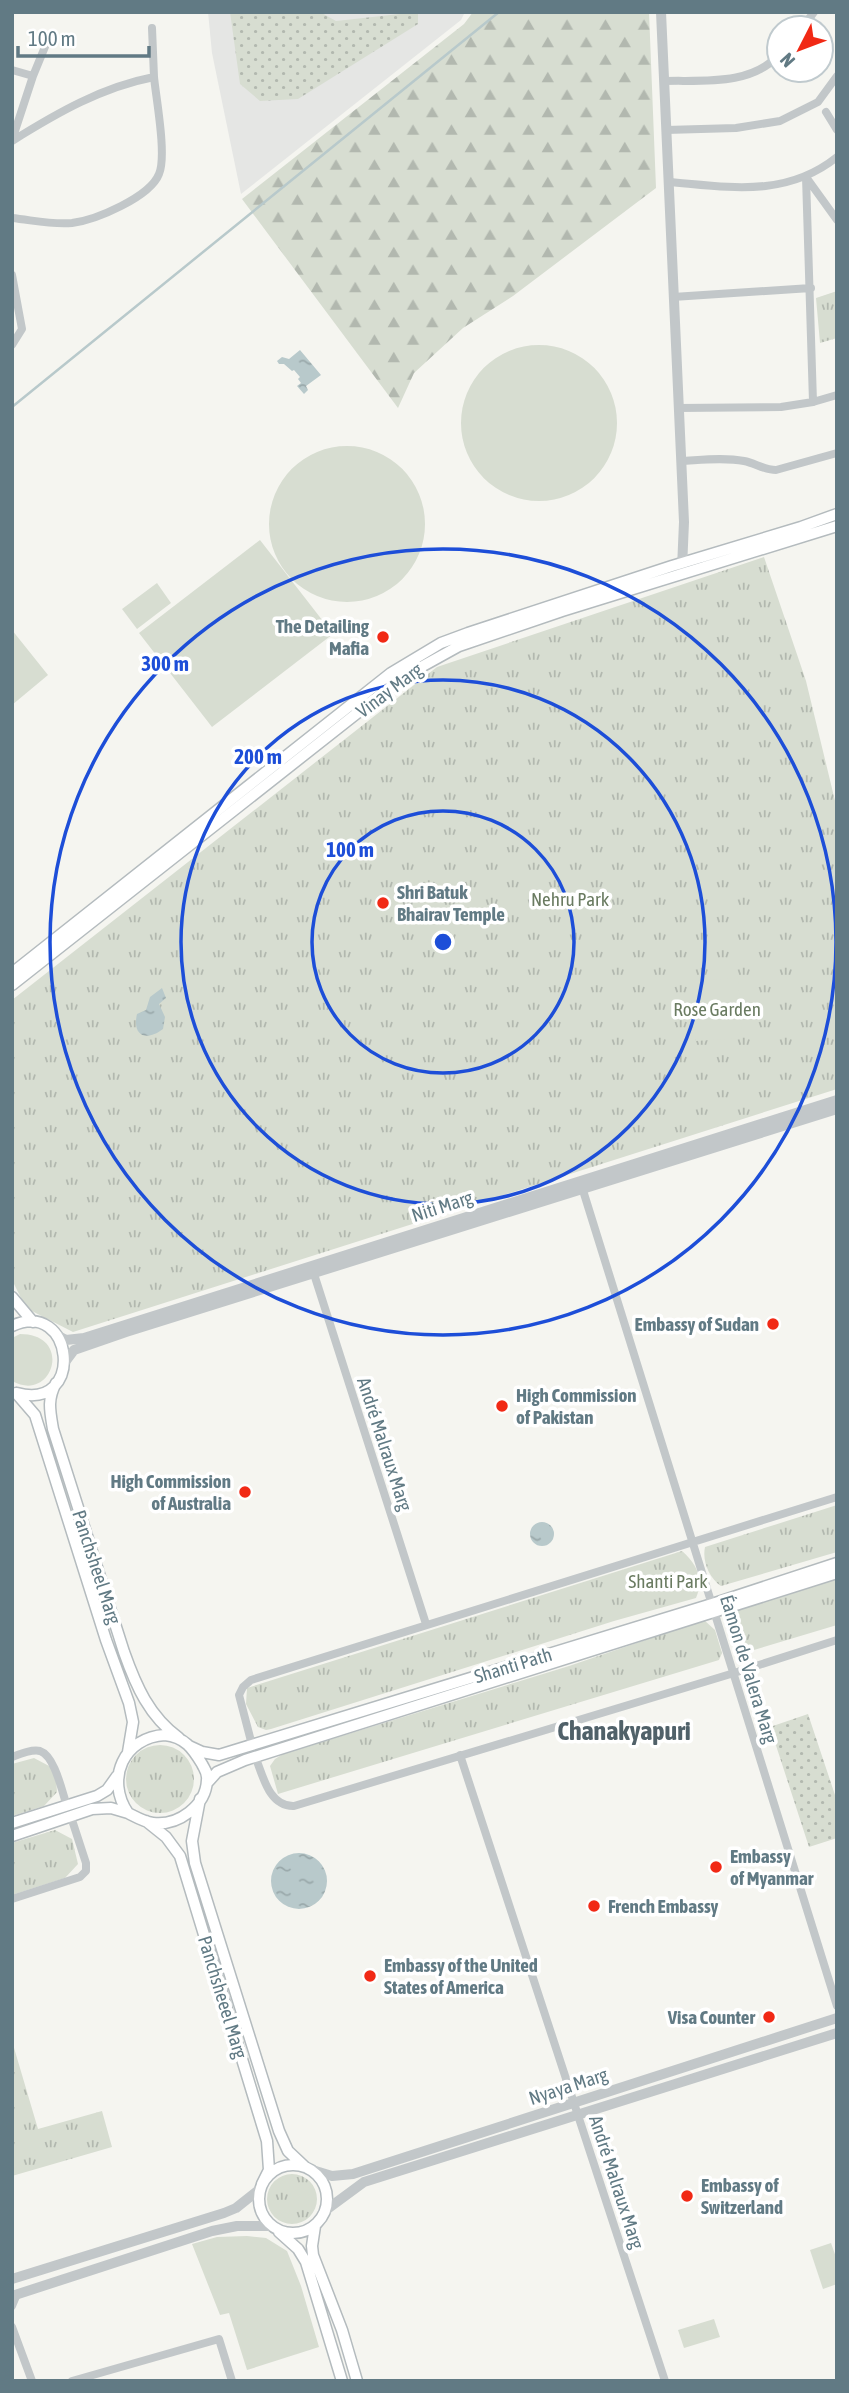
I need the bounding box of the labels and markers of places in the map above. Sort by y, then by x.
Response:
place label: The Detailing Mafia [276,615,370,659]
marker: The Detailing Mafia [375,629,391,645]
place label: Shri Batuk Bhairav Temple [397,881,505,925]
marker: Shri Batuk Bhairav Temple [375,895,391,911]
centre of rings [431,930,455,954]
place label: Embassy of Sudan [635,1313,759,1335]
marker: Embassy of Sudan [765,1316,781,1332]
place label: High Commission of Pakistan [516,1384,637,1428]
marker: High Commission of Pakistan [494,1398,510,1414]
place label: High Commission of Australia [110,1470,231,1514]
marker: High Commission of Australia [237,1484,253,1500]
place label: Embassy of Myanmar [730,1845,814,1889]
marker: Embassy of Myanmar [708,1859,724,1875]
place label: French Embassy [608,1895,719,1917]
marker: French Embassy [586,1898,602,1914]
place label: Embassy of the United States of America [384,1954,538,1998]
marker: Embassy of the United States of America [362,1968,378,1984]
place label: Visa Counter [667,2006,755,2028]
marker: Visa Counter [761,2009,777,2025]
place label: Embassy of Switzerland [701,2174,783,2218]
marker: Embassy of Switzerland [679,2188,695,2204]

